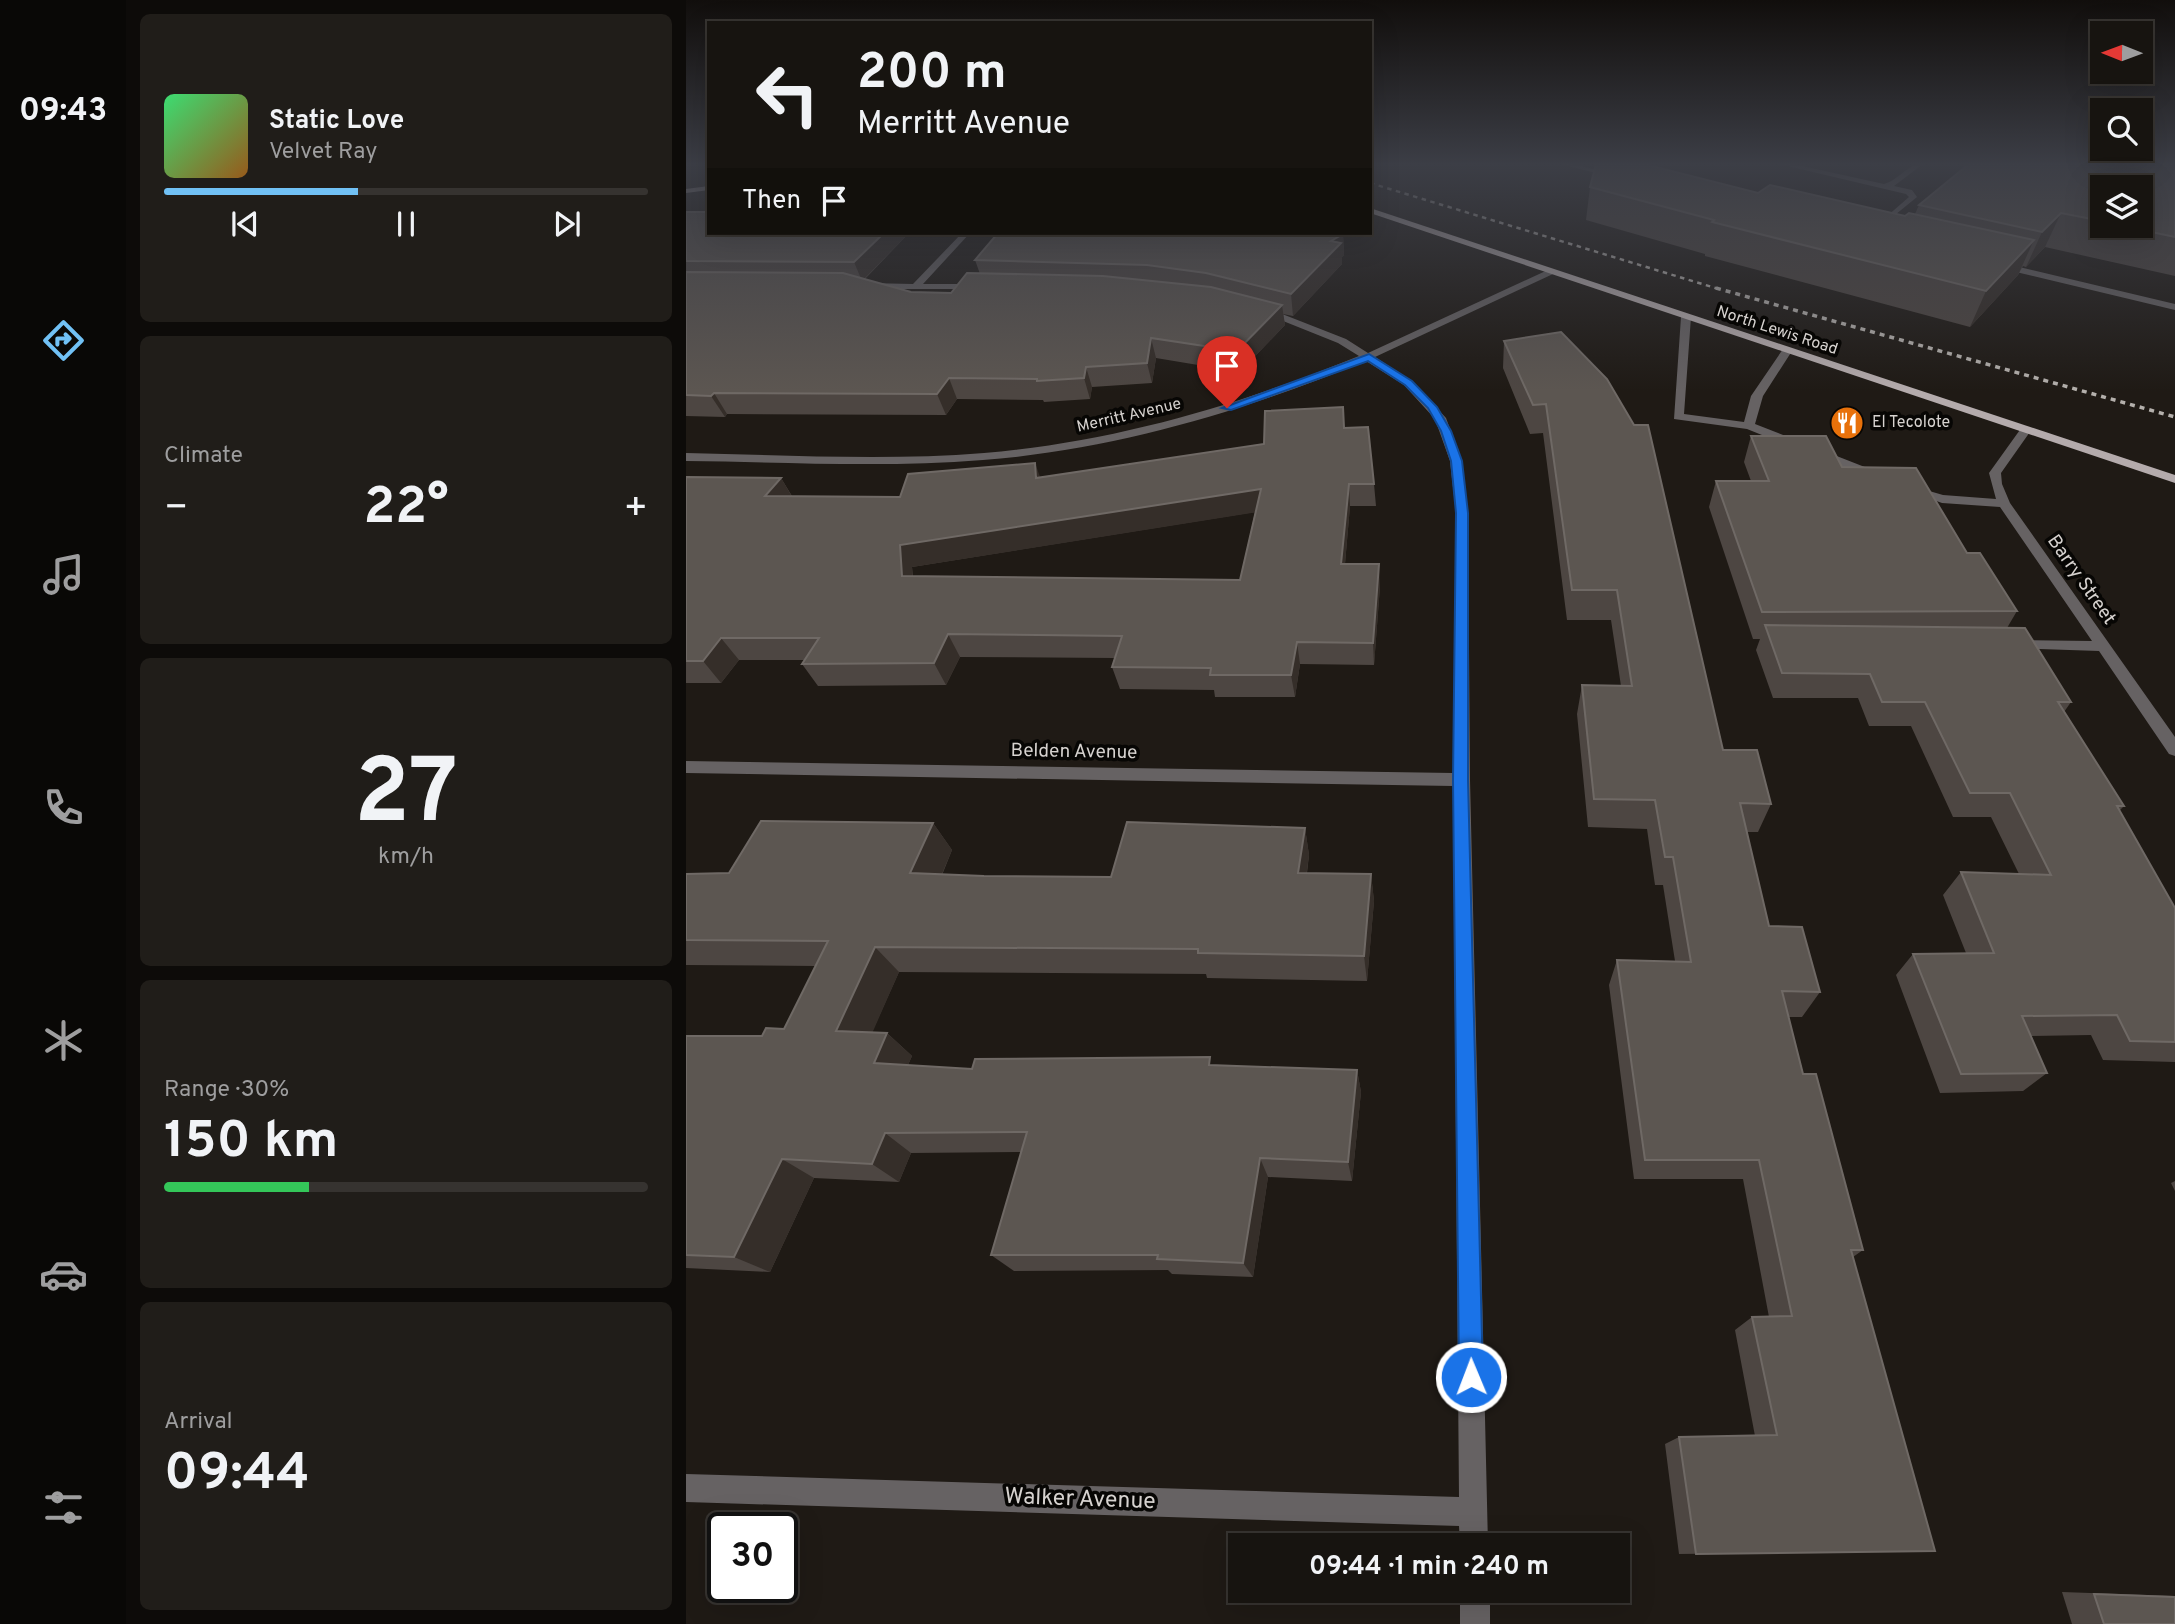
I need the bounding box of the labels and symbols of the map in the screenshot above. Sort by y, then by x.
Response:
north arrow [2090,21,2152,84]
street label: North Lewis Road [1714,302,1840,360]
pin [1197,336,1257,408]
street label: Merritt Avenue [1075,394,1183,438]
restaurant icon: El Tecolote [1828,404,1866,442]
place label: El Tecolote [1872,413,1950,433]
street label: Barry Street [2041,530,2121,630]
street label: Belden Avenue [1010,739,1138,765]
position arrow [1434,1340,1508,1414]
street label: Walker Avenue [1004,1483,1156,1517]
speed limit sign: 30 [707,1512,798,1603]

